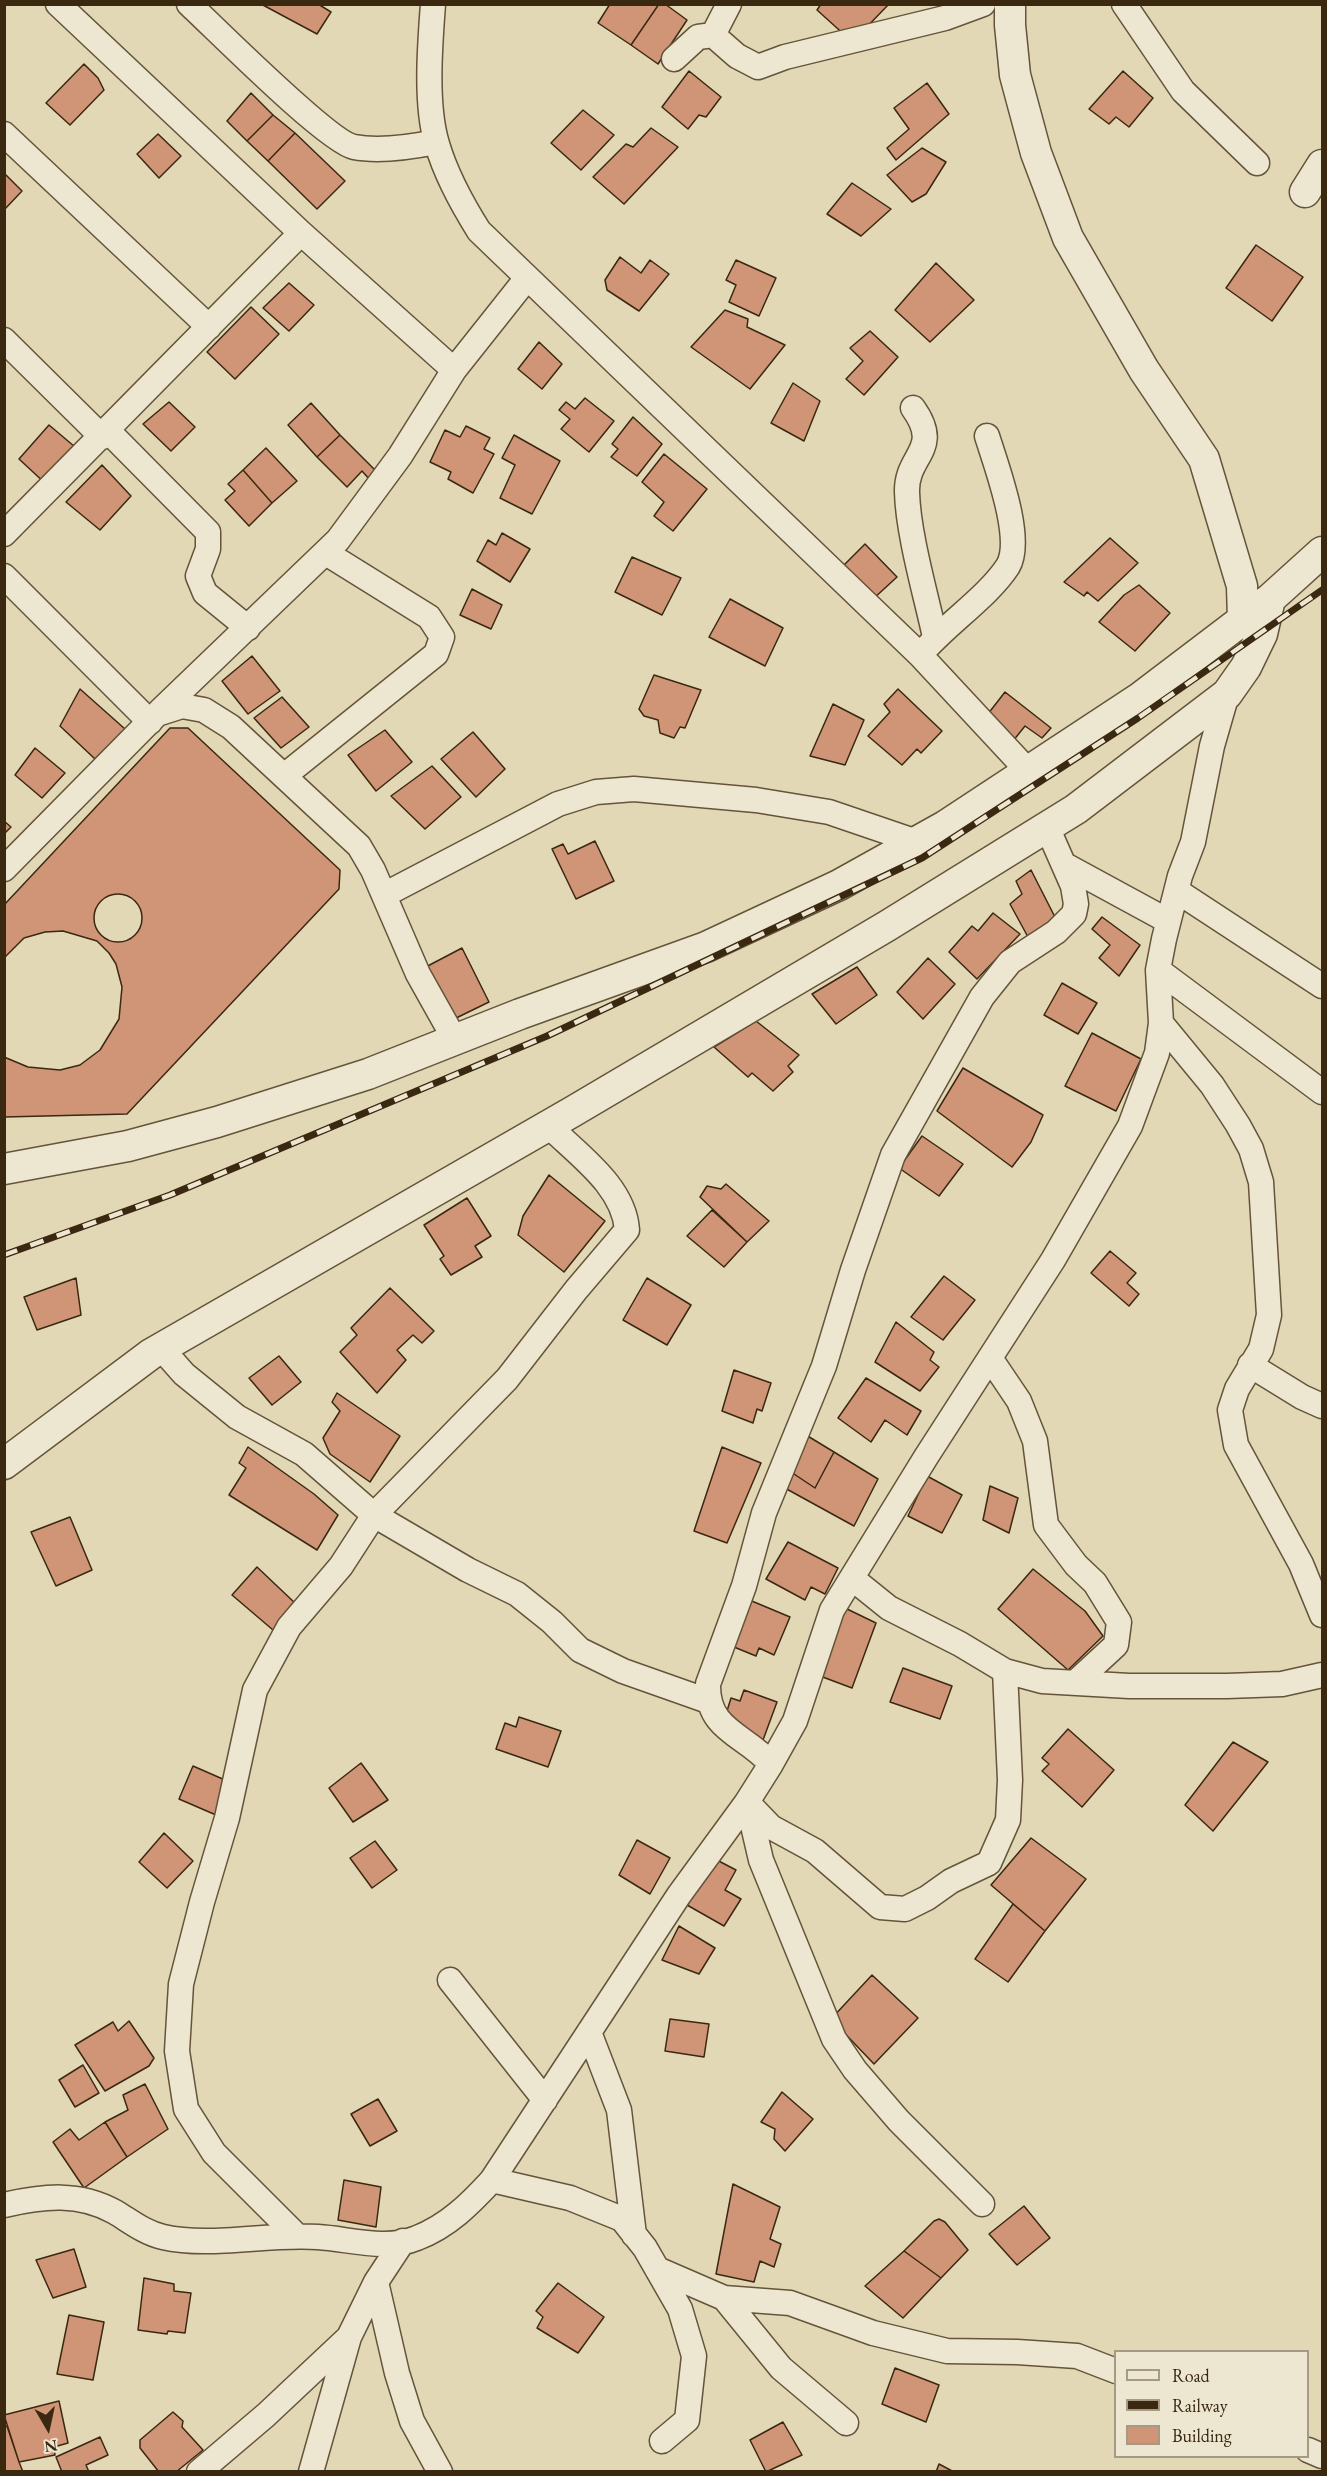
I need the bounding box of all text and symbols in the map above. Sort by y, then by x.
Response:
legend [1114,2350,1309,2458]
text: Road [1172,2364,1210,2387]
text: Railway [1172,2394,1228,2417]
north arrow [18,2398,78,2458]
text: Building [1172,2424,1232,2447]
text: N [43,2435,59,2458]

